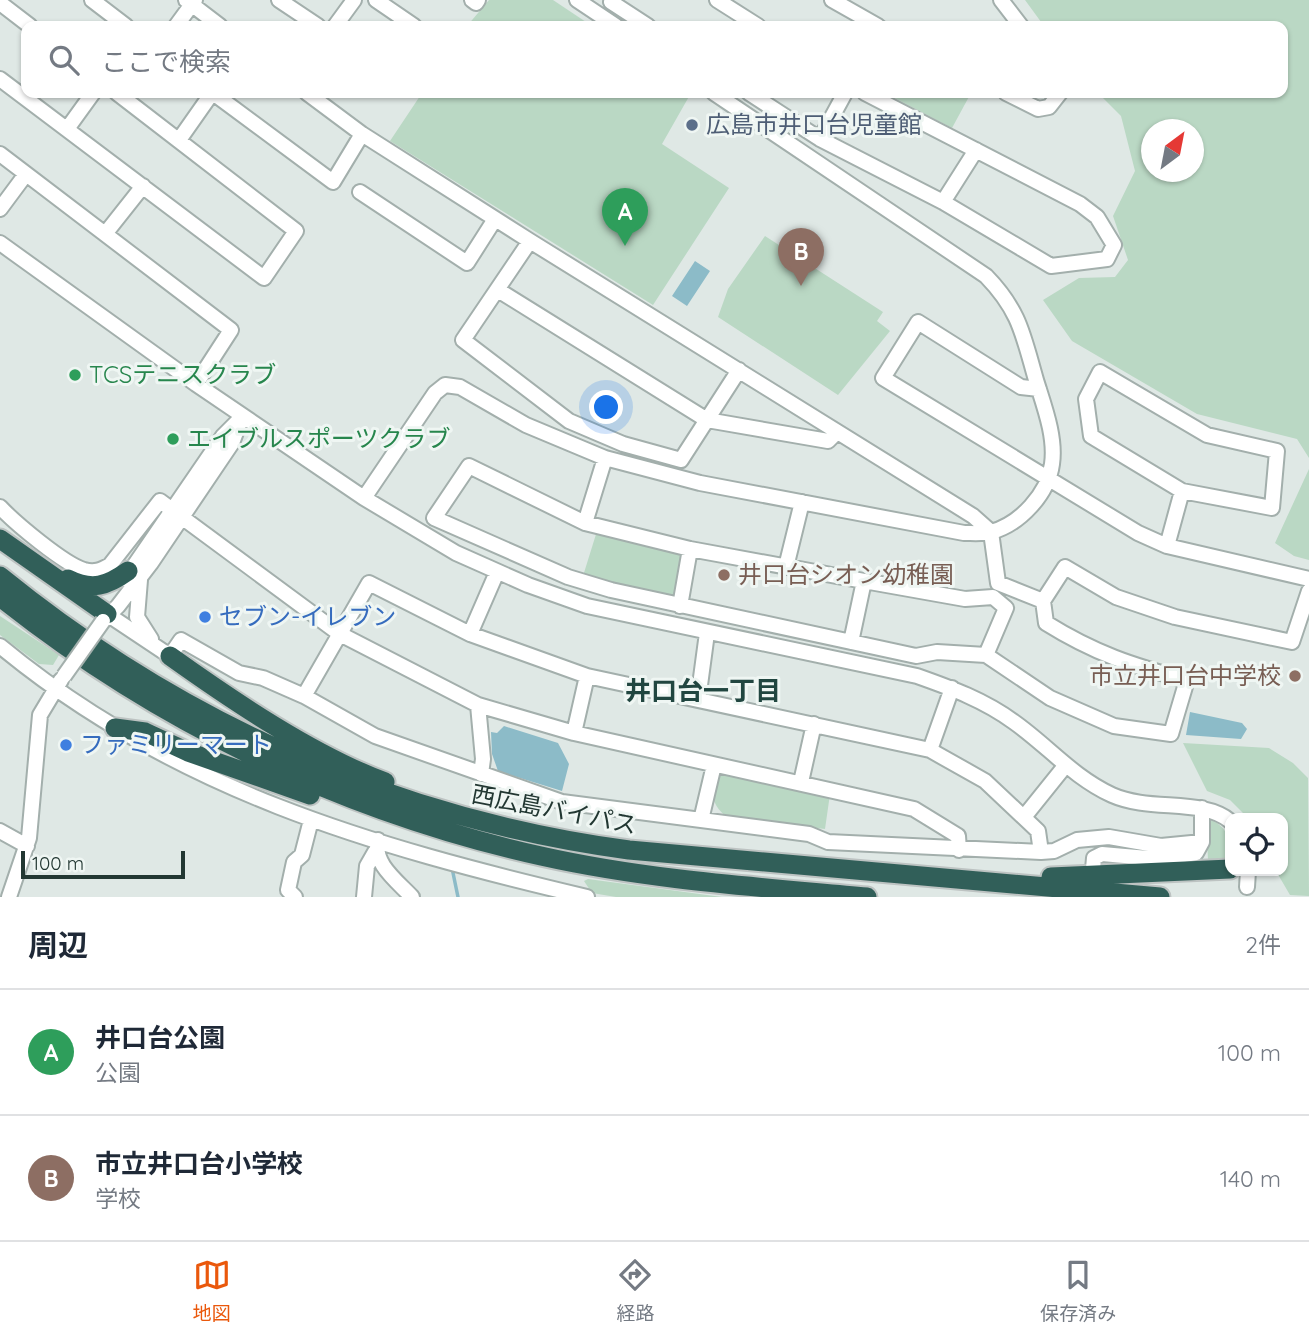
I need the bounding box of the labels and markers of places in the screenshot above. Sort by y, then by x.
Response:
place label: 広島市井口台児童館 [706,109,922,139]
marker: 広島市井口台児童館 [684,117,700,133]
pin: A [602,188,648,246]
pin: B [778,228,824,286]
place label: TCSテニスクラブ [89,359,276,389]
marker: TCSテニスクラブ [67,367,83,383]
place label: エイブルスポーツクラブ [187,423,451,453]
marker: エイブルスポーツクラブ [165,431,181,447]
place label: 井口台シオン幼稚園 [738,559,954,589]
marker: 井口台シオン幼稚園 [716,567,732,583]
place label: セブン-イレブン [219,601,396,631]
marker: セブン-イレブン [197,609,213,625]
place label: 市立井口台中学校 [1089,660,1281,690]
marker: 市立井口台中学校 [1287,668,1303,684]
place label: ファミリーマート [80,729,272,759]
marker: ファミリーマート [58,737,74,753]

